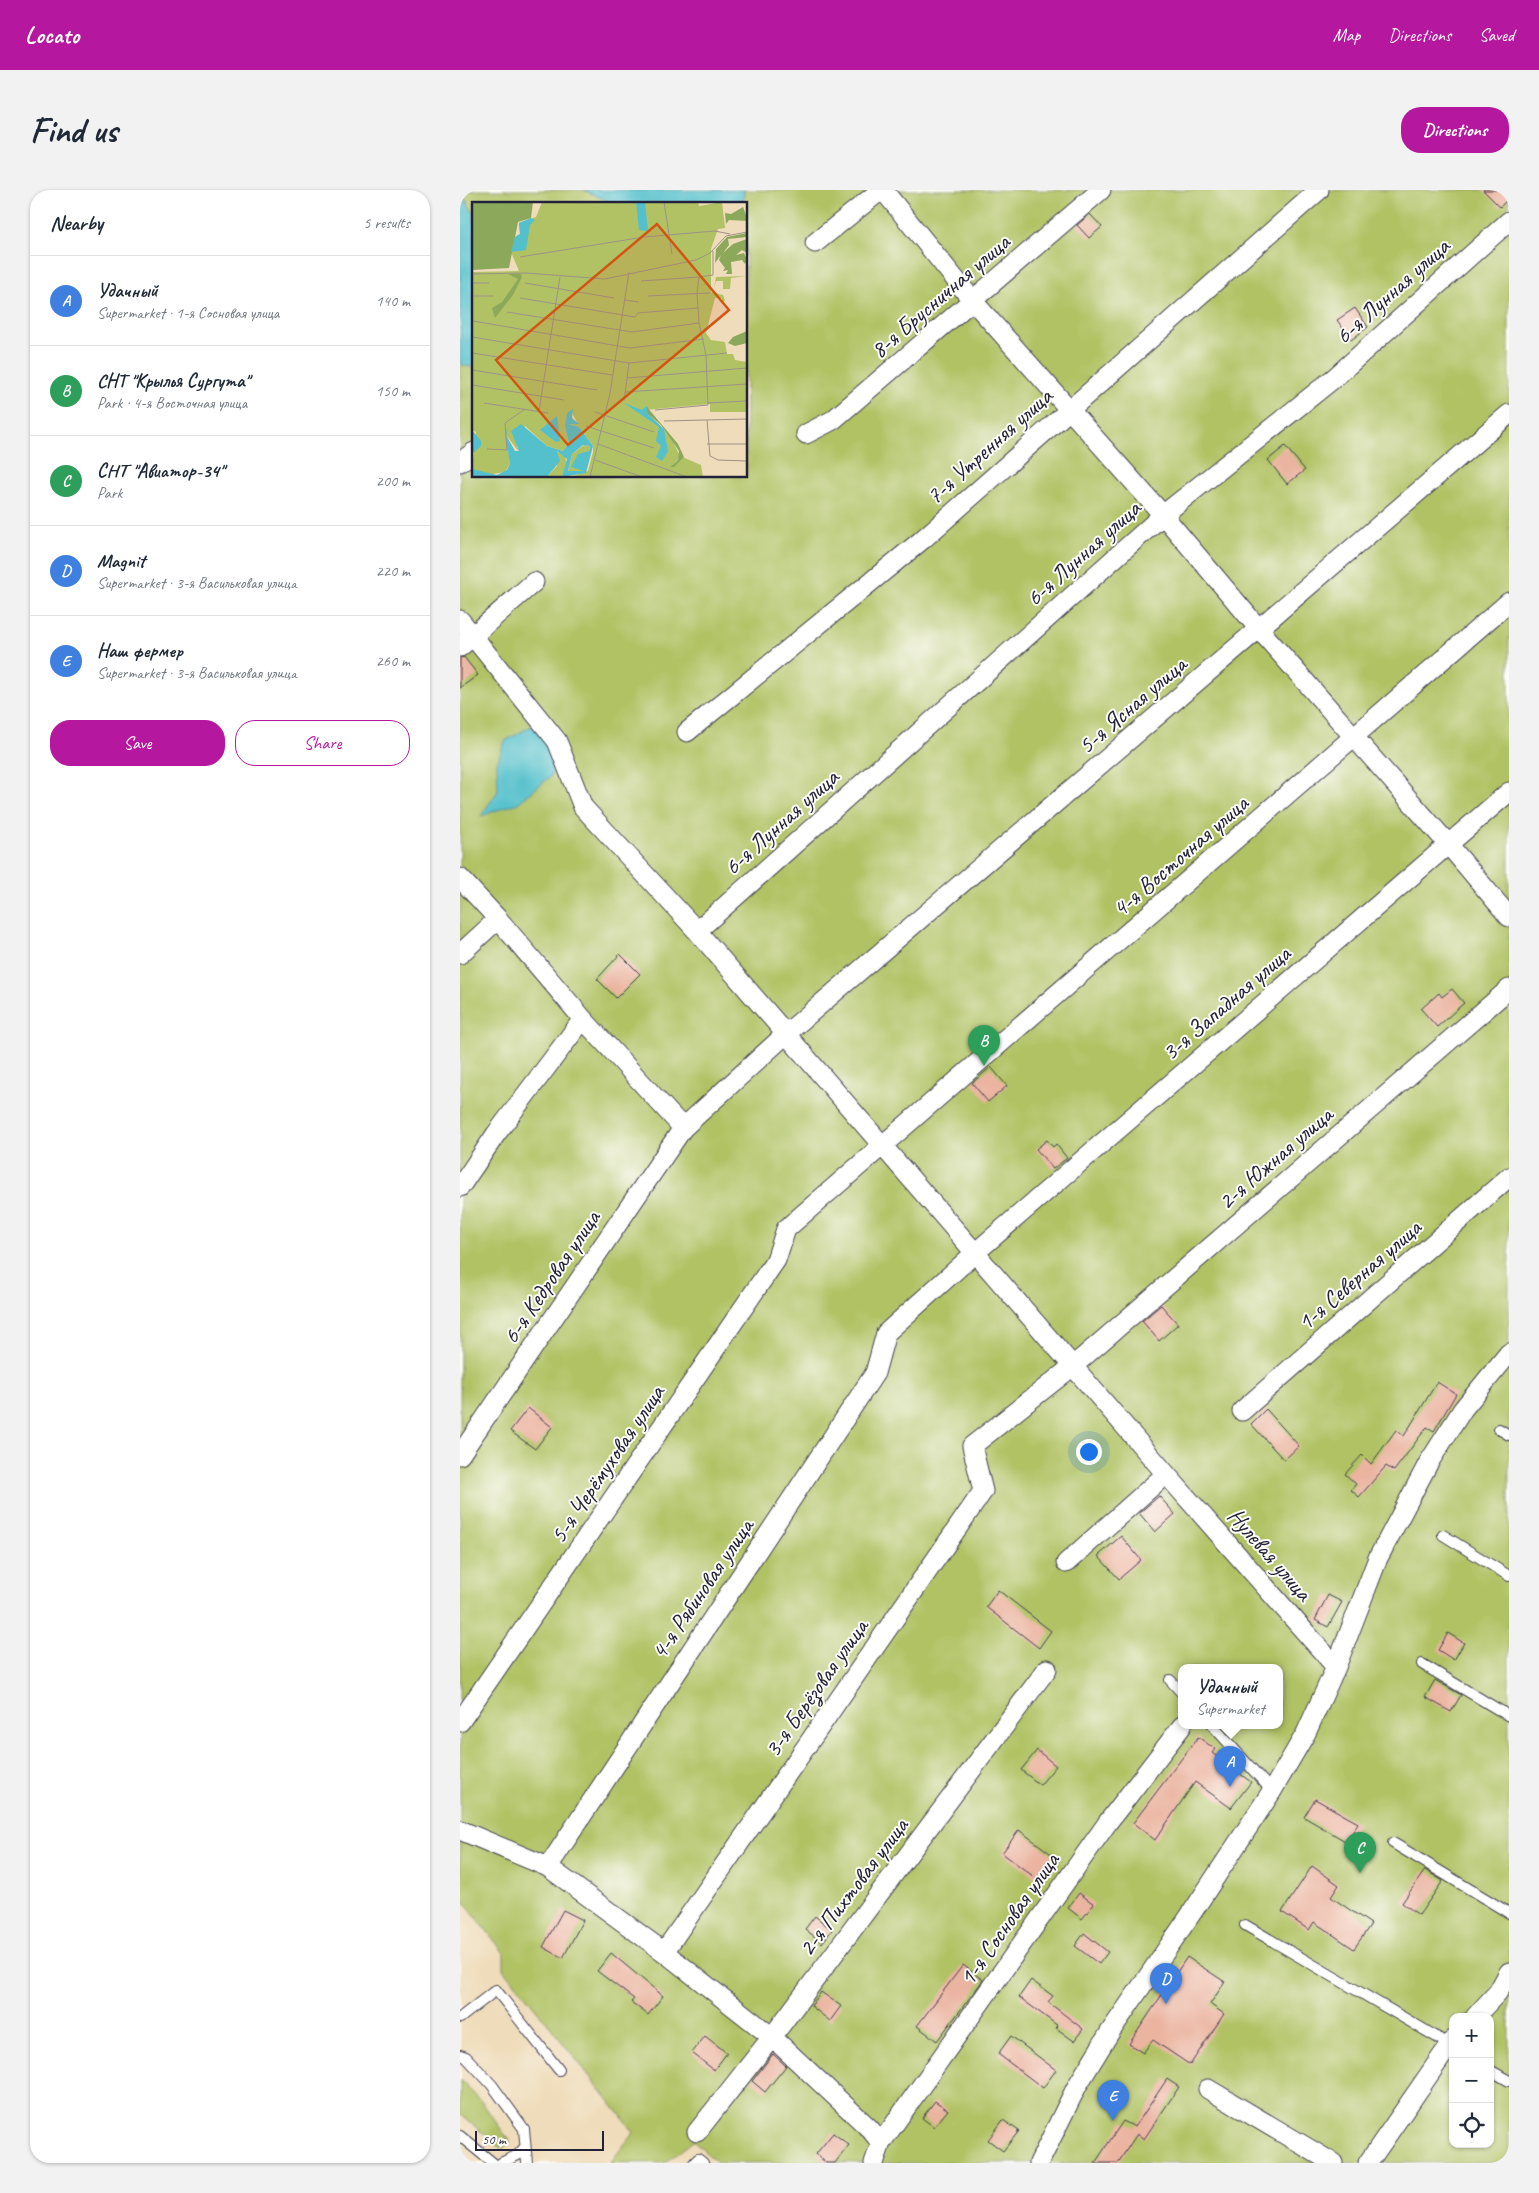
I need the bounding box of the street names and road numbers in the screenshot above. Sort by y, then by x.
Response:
street label: 8-я Брусничная улица [864,226,1017,365]
street label: 6-я Лунная улица [1328,230,1457,351]
street label: 7-я Утренняя улица [920,380,1060,511]
street label: 6-я Лунная улица [1019,492,1148,613]
street label: 5-я Ясная улица [1072,648,1194,760]
street label: 6-я Лунная улица [717,761,846,882]
street label: 4-я Восточная улица [1106,788,1255,923]
street label: 3-я Западная улица [1156,938,1298,1067]
street label: 2-я Южная улица [1211,1098,1340,1216]
street label: 6-я Кедровая улица [495,1203,607,1349]
street label: 1-я Северная улица [1291,1212,1428,1337]
street label: 5-я Черёмуховая улица [543,1378,672,1549]
street label: Нулевая улица [1221,1501,1320,1608]
street label: 4-я Рябиновая улица [644,1511,761,1665]
street label: 3-я Берёзовая улица [757,1611,877,1763]
street label: 2-я Пихтовая улица [791,1811,916,1962]
street label: 1-я Сосновая улица [952,1846,1067,1991]

